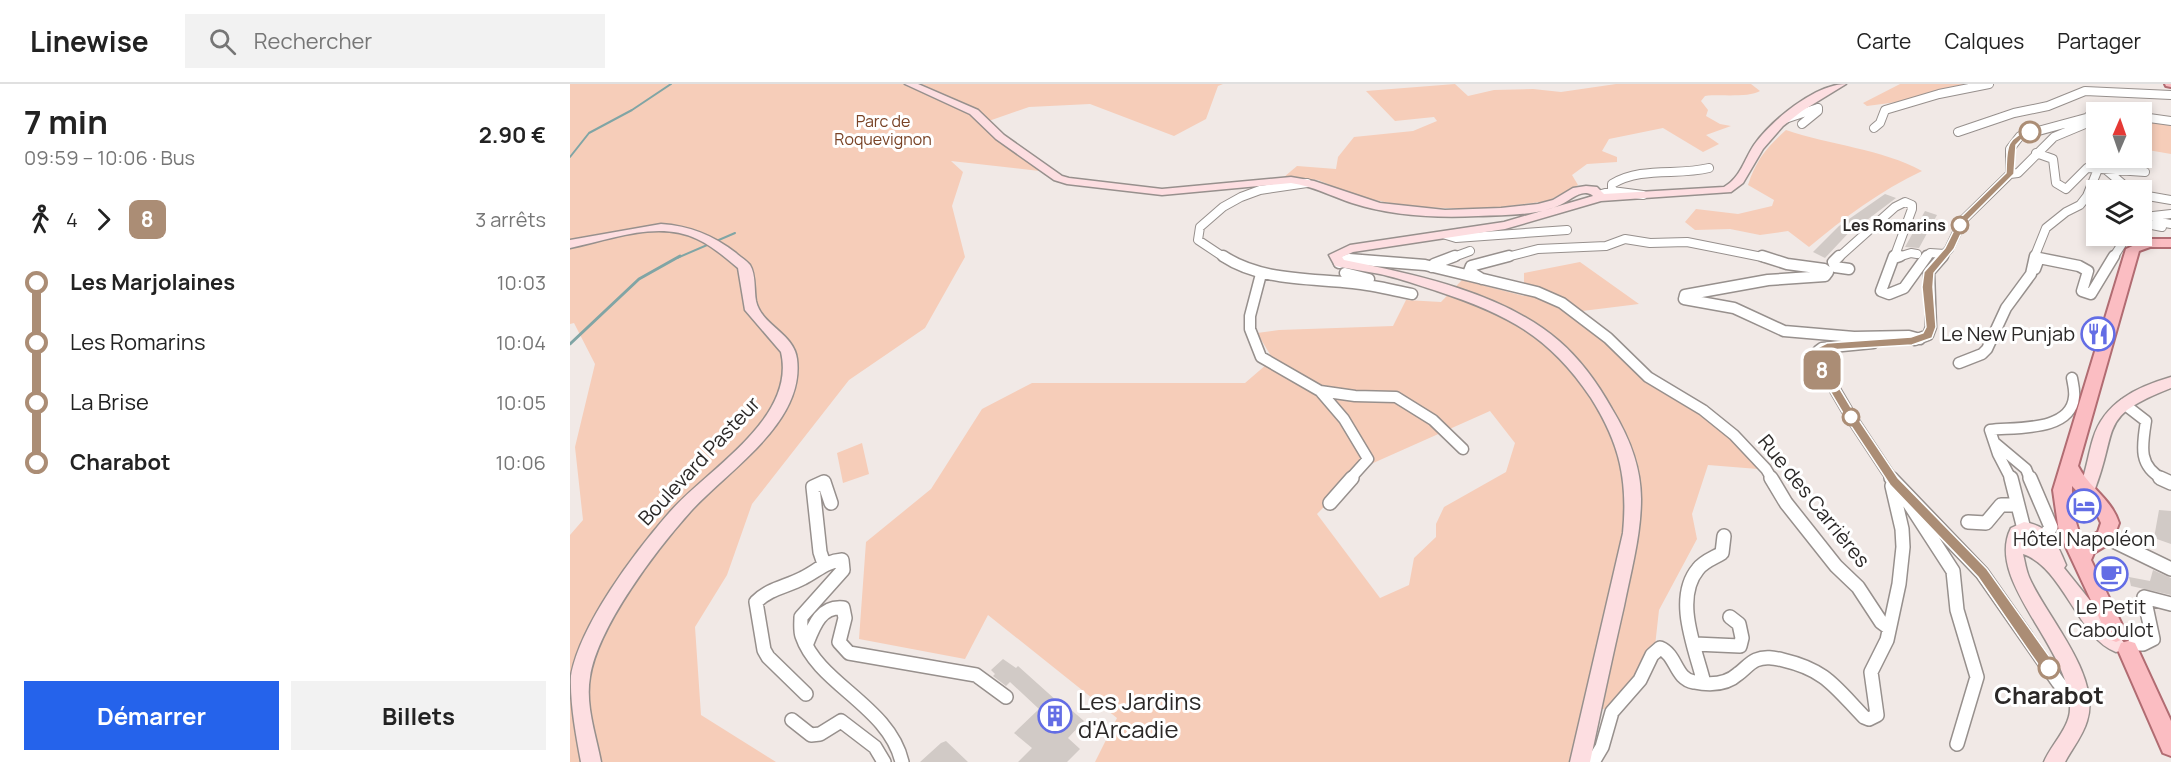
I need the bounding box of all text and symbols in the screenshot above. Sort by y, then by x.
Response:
search box [185,14,605,68]
text: Linewise [30,22,149,60]
icon: search [206,25,239,58]
text: Rechercher [254,26,372,56]
text: Carte [1857,27,1911,55]
text: Calques [1944,27,2024,55]
text: Partager [2057,27,2141,55]
text: 7 min [24,99,108,144]
north arrow [2086,102,2152,168]
map controls [2086,102,2152,246]
park label: Parc de Roquevignon [834,110,932,150]
text: 2.90 € [479,120,546,150]
unlabelled marker [2019,121,2041,143]
text: 09:59 – 10:06 · Bus [24,144,195,171]
button: layers [2086,180,2152,246]
icon: walk [24,203,57,236]
icon: forward [87,203,120,236]
text: 8 [141,205,154,233]
text: 4 [66,206,78,233]
text: 3 arrêts [475,206,546,233]
place label: Les Romarins [1842,214,1946,236]
marker: Les Romarins [1951,216,1969,234]
text: Les Marjolaines [70,267,235,297]
text: 10:03 [497,269,546,296]
restaurant icon: Le New Punjab [2080,316,2116,352]
place label: Le New Punjab [1941,320,2075,347]
text: Les Romarins [70,327,206,357]
text: 10:04 [496,329,546,356]
line badge: 8 [1802,350,1842,390]
text: 8 [1816,356,1828,384]
text: La Brise [70,387,149,417]
text: 10:05 [496,389,546,416]
street label: Boulevard Pasteur [632,390,765,531]
unlabelled marker [1842,408,1860,426]
street label: Rue des Carrières [1752,429,1876,573]
text: Charabot [70,447,171,477]
text: 10:06 [495,449,546,476]
hotel icon: Hôtel Napoléon [2066,488,2102,524]
place label: Hôtel Napoléon [2013,525,2155,552]
cafe icon: Le Petit Caboulot [2093,556,2129,592]
place label: Le Petit Caboulot [2068,593,2154,643]
marker: Charabot [2038,657,2060,679]
place label: Charabot [1994,678,2104,711]
button: Démarrer [24,681,279,750]
button: Billets [291,681,546,750]
place label: Les Jardins d'Arcadie [1078,684,1201,745]
building icon: Les Jardins d'Arcadie [1037,698,1073,734]

